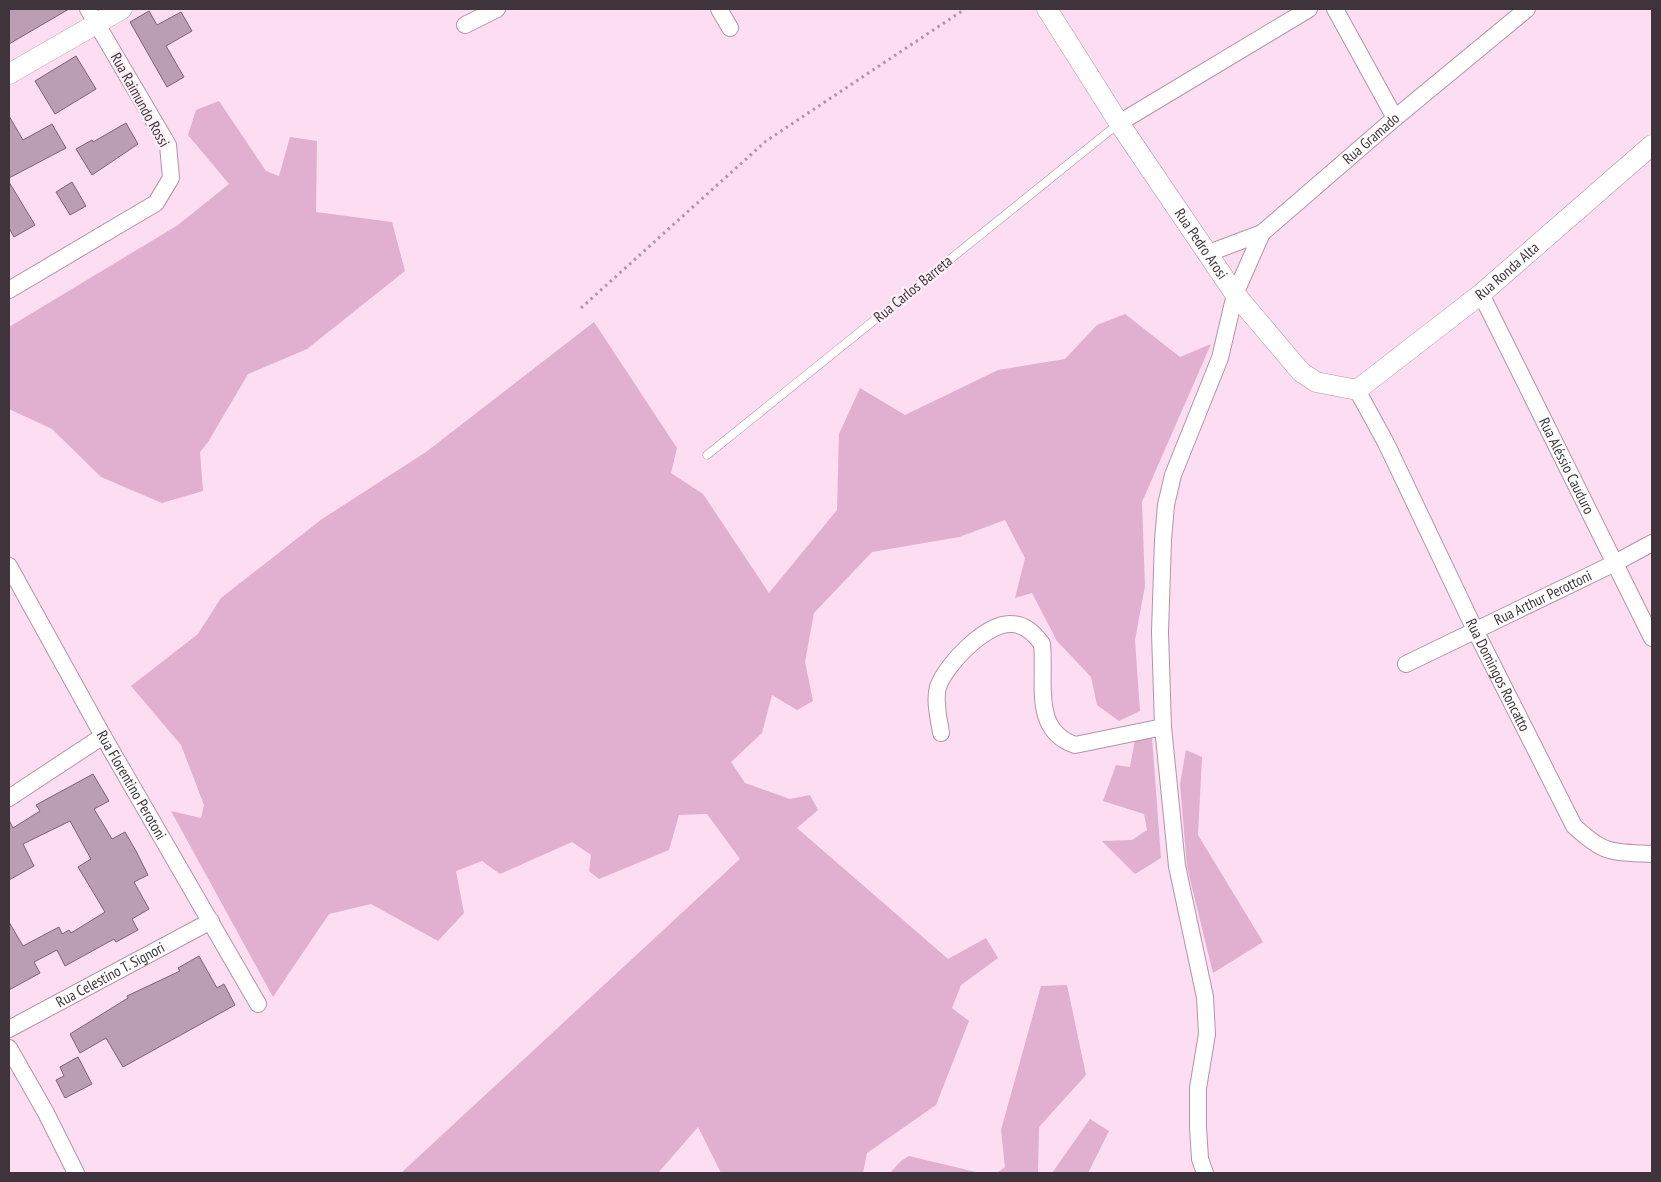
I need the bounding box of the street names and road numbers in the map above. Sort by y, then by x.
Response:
street label: Rua Raimundo Rossi [107,49,174,150]
street label: Rua Gramado [1338,108,1403,168]
street label: Rua Pedro Arosi [1171,205,1232,283]
street label: Rua Ronda Alta [1471,238,1543,304]
street label: Rua Carlos Barreta [870,251,956,326]
street label: Rua Aléssio Cauduro [1535,414,1599,517]
street label: Rua Arthur Perottoni [1491,566,1595,629]
street label: Rua Domingos Roncatto [1462,615,1535,734]
street label: Rua Florentino Perotoni [93,727,171,843]
street label: Rua Celestino T. Signori [53,938,168,1011]

